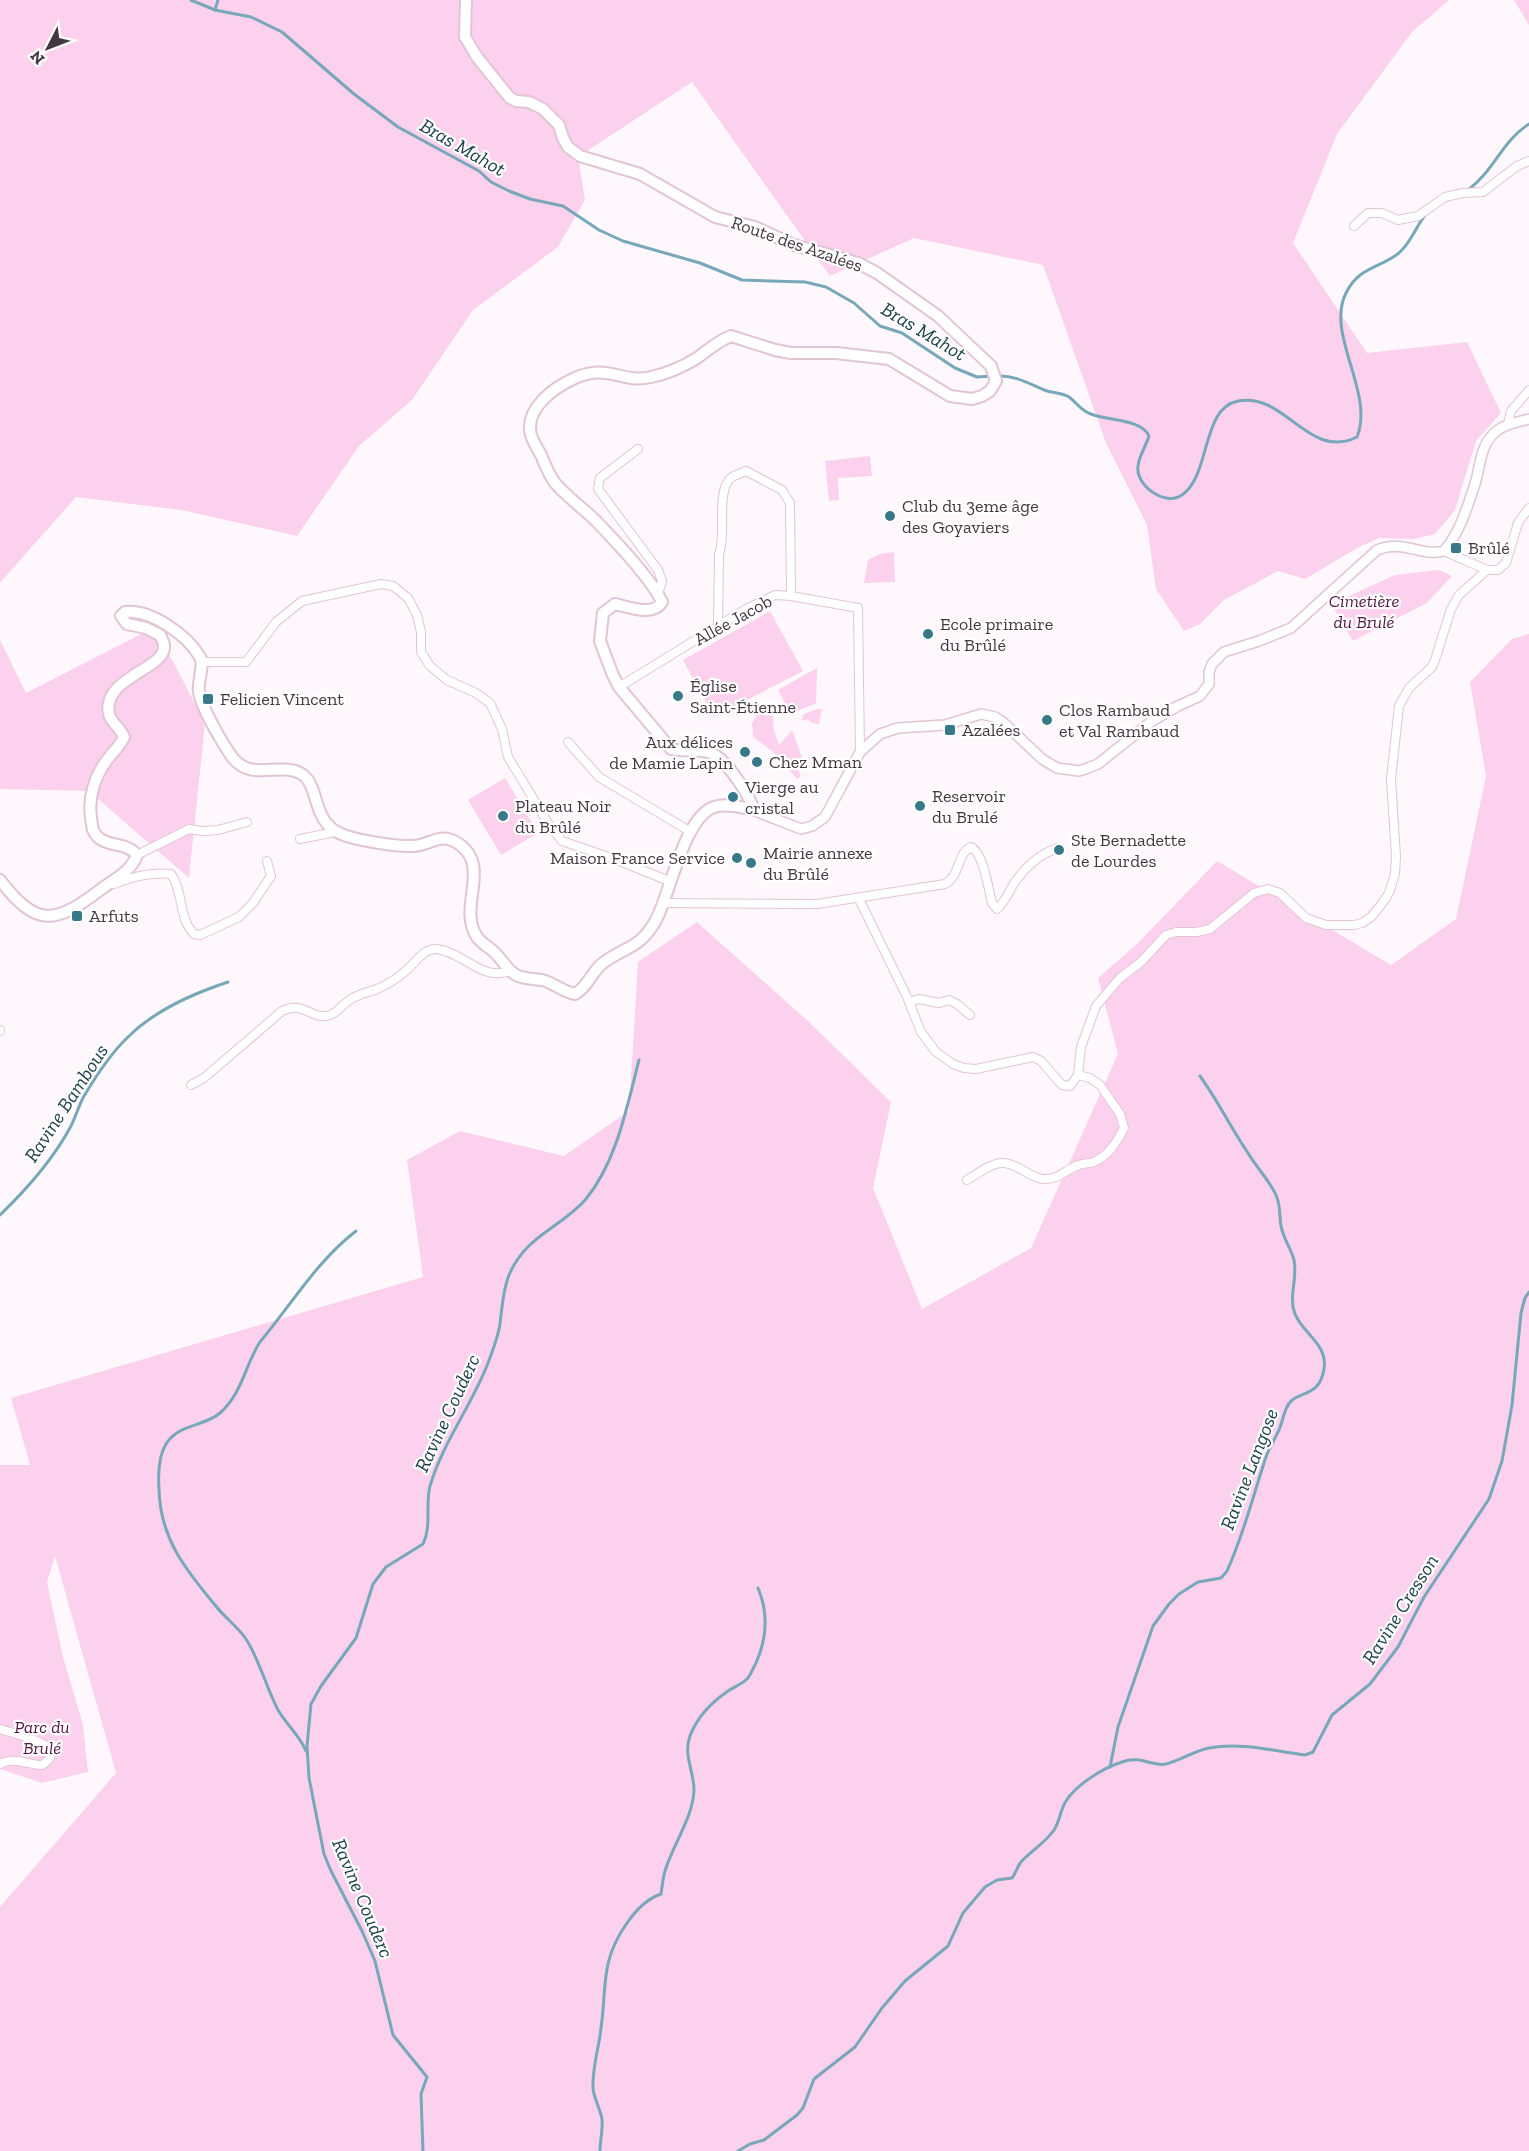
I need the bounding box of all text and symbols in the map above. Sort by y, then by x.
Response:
north arrow [18,18,78,78]
text: N [26,47,48,69]
water label: Bras Mahot [416,113,510,181]
street label: Route des Azalées [728,211,866,277]
water label: Bras Mahot [877,296,971,366]
place label: Club du 3eme âge des Goyaviers [902,495,1039,538]
marker: Club du 3eme âge des Goyaviers [883,509,897,523]
place label: Brûlé [1468,537,1510,559]
marker: Brûlé [1449,541,1463,555]
street label: Allée Jacob [690,590,776,650]
park label: Cimetière du Brulé [1329,590,1399,633]
place label: Ecole primaire du Brûlé [940,613,1053,656]
marker: Ecole primaire du Brûlé [921,627,935,641]
place label: Église Saint-Étienne [690,675,796,718]
place label: Felicien Vincent [220,688,344,710]
marker: Église Saint-Étienne [671,689,685,703]
marker: Felicien Vincent [201,692,215,706]
place label: Clos Rambaud et Val Rambaud [1059,699,1179,742]
marker: Clos Rambaud et Val Rambaud [1040,713,1054,727]
place label: Azalées [962,719,1020,741]
marker: Azalées [943,723,957,737]
place label: Aux délices de Mamie Lapin [609,731,734,774]
marker: Aux délices de Mamie Lapin [738,745,752,759]
place label: Chez Mman [769,751,863,773]
marker: Chez Mman [750,755,764,769]
place label: Vierge au cristal [744,776,819,819]
place label: Reservoir du Brulé [932,785,1006,828]
marker: Vierge au cristal [726,790,740,804]
place label: Plateau Noir du Brûlé [515,795,612,838]
marker: Reservoir du Brulé [913,799,927,813]
marker: Plateau Noir du Brûlé [496,809,510,823]
place label: Ste Bernadette de Lourdes [1071,829,1186,872]
place label: Mairie annexe du Brûlé [763,842,873,885]
marker: Ste Bernadette de Lourdes [1052,843,1066,857]
place label: Maison France Service [550,847,725,869]
marker: Maison France Service [730,851,744,865]
marker: Mairie annexe du Brûlé [744,856,758,870]
place label: Arfuts [89,905,139,927]
marker: Arfuts [70,909,84,923]
water label: Ravine Bambous [19,1039,113,1167]
water label: Ravine Couderc [409,1350,485,1476]
water label: Ravine Langose [1215,1405,1283,1533]
water label: Ravine Cresson [1357,1550,1443,1668]
park label: Parc du Brulé [14,1716,70,1759]
water label: Ravine Couderc [327,1835,399,1961]

